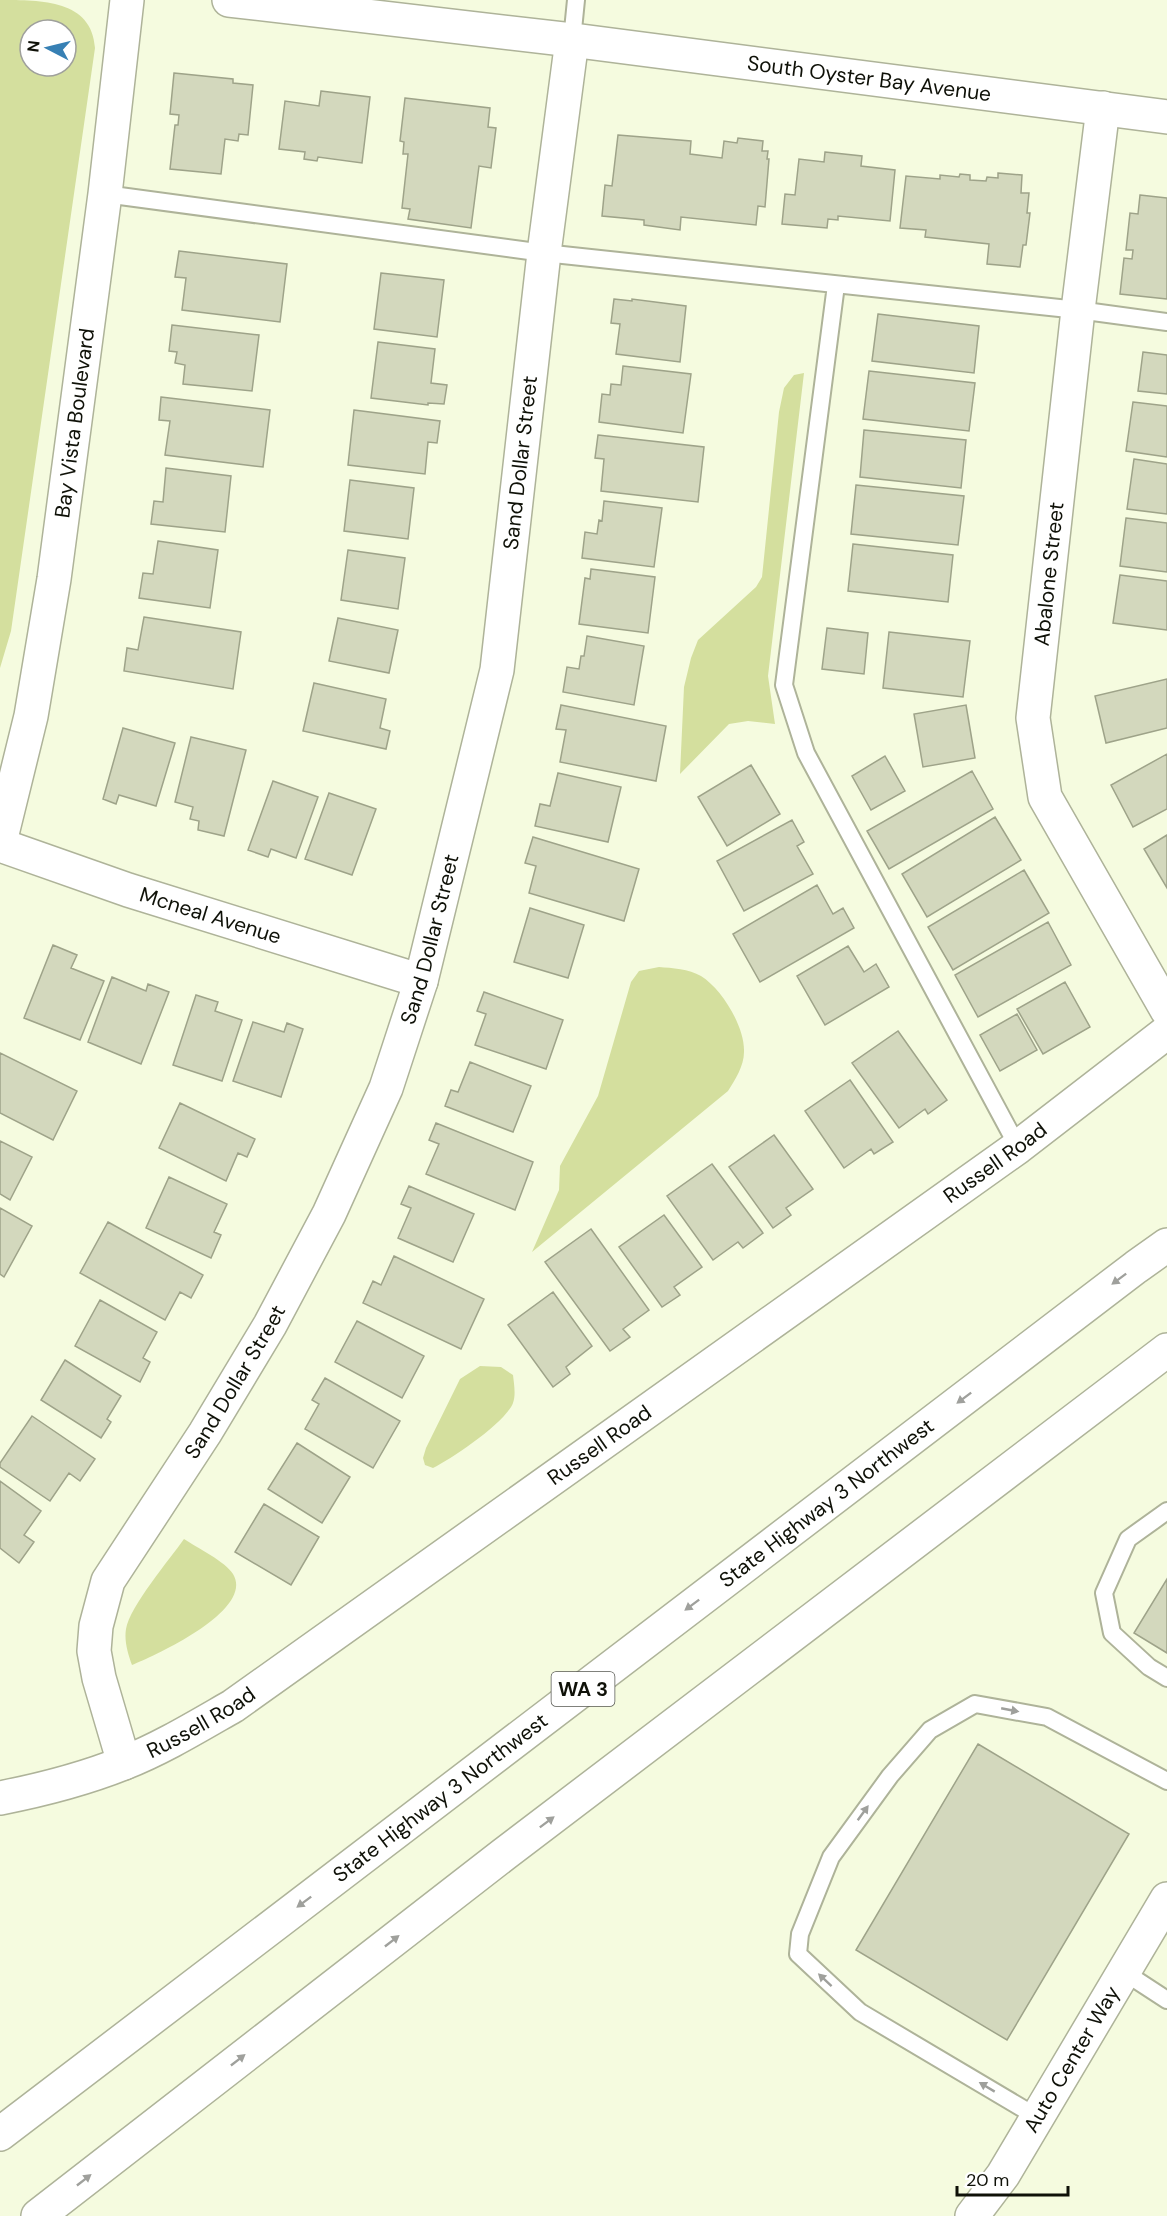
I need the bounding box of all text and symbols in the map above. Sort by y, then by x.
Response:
north arrow [18,18,78,78]
text: N [22,39,45,53]
street label: South Oyster Bay Avenue [746,49,993,108]
street label: Bay Vista Boulevard [48,326,101,520]
street label: Sand Dollar Street [497,374,544,551]
street label: Abalone Street [1028,501,1070,647]
street label: Sand Dollar Street [394,851,466,1028]
street label: Mcneal Avenue [136,880,285,951]
street label: Russell Road [938,1116,1053,1210]
one-way arrow [1112,1273,1127,1285]
street label: Sand Dollar Street [178,1300,292,1464]
one-way arrow [957,1391,972,1403]
street label: Russell Road [542,1398,657,1492]
street label: State Highway 3 Northwest [714,1412,940,1594]
one-way arrow [685,1599,701,1611]
road number: WA 3 [552,1672,614,1706]
street label: Russell Road [142,1680,261,1765]
one-way arrow [1001,1706,1020,1715]
street label: State Highway 3 Northwest [327,1707,554,1889]
one-way arrow [857,1806,869,1822]
one-way arrow [539,1816,554,1828]
one-way arrow [296,1896,312,1908]
one-way arrow [385,1935,400,1947]
one-way arrow [818,1973,833,1987]
street label: Auto Center Way [1017,1980,1126,2138]
one-way arrow [231,2055,246,2067]
one-way arrow [979,2082,995,2093]
scale bar [957,2159,1068,2197]
text: 20 m [966,2168,1009,2192]
one-way arrow [77,2175,92,2187]

